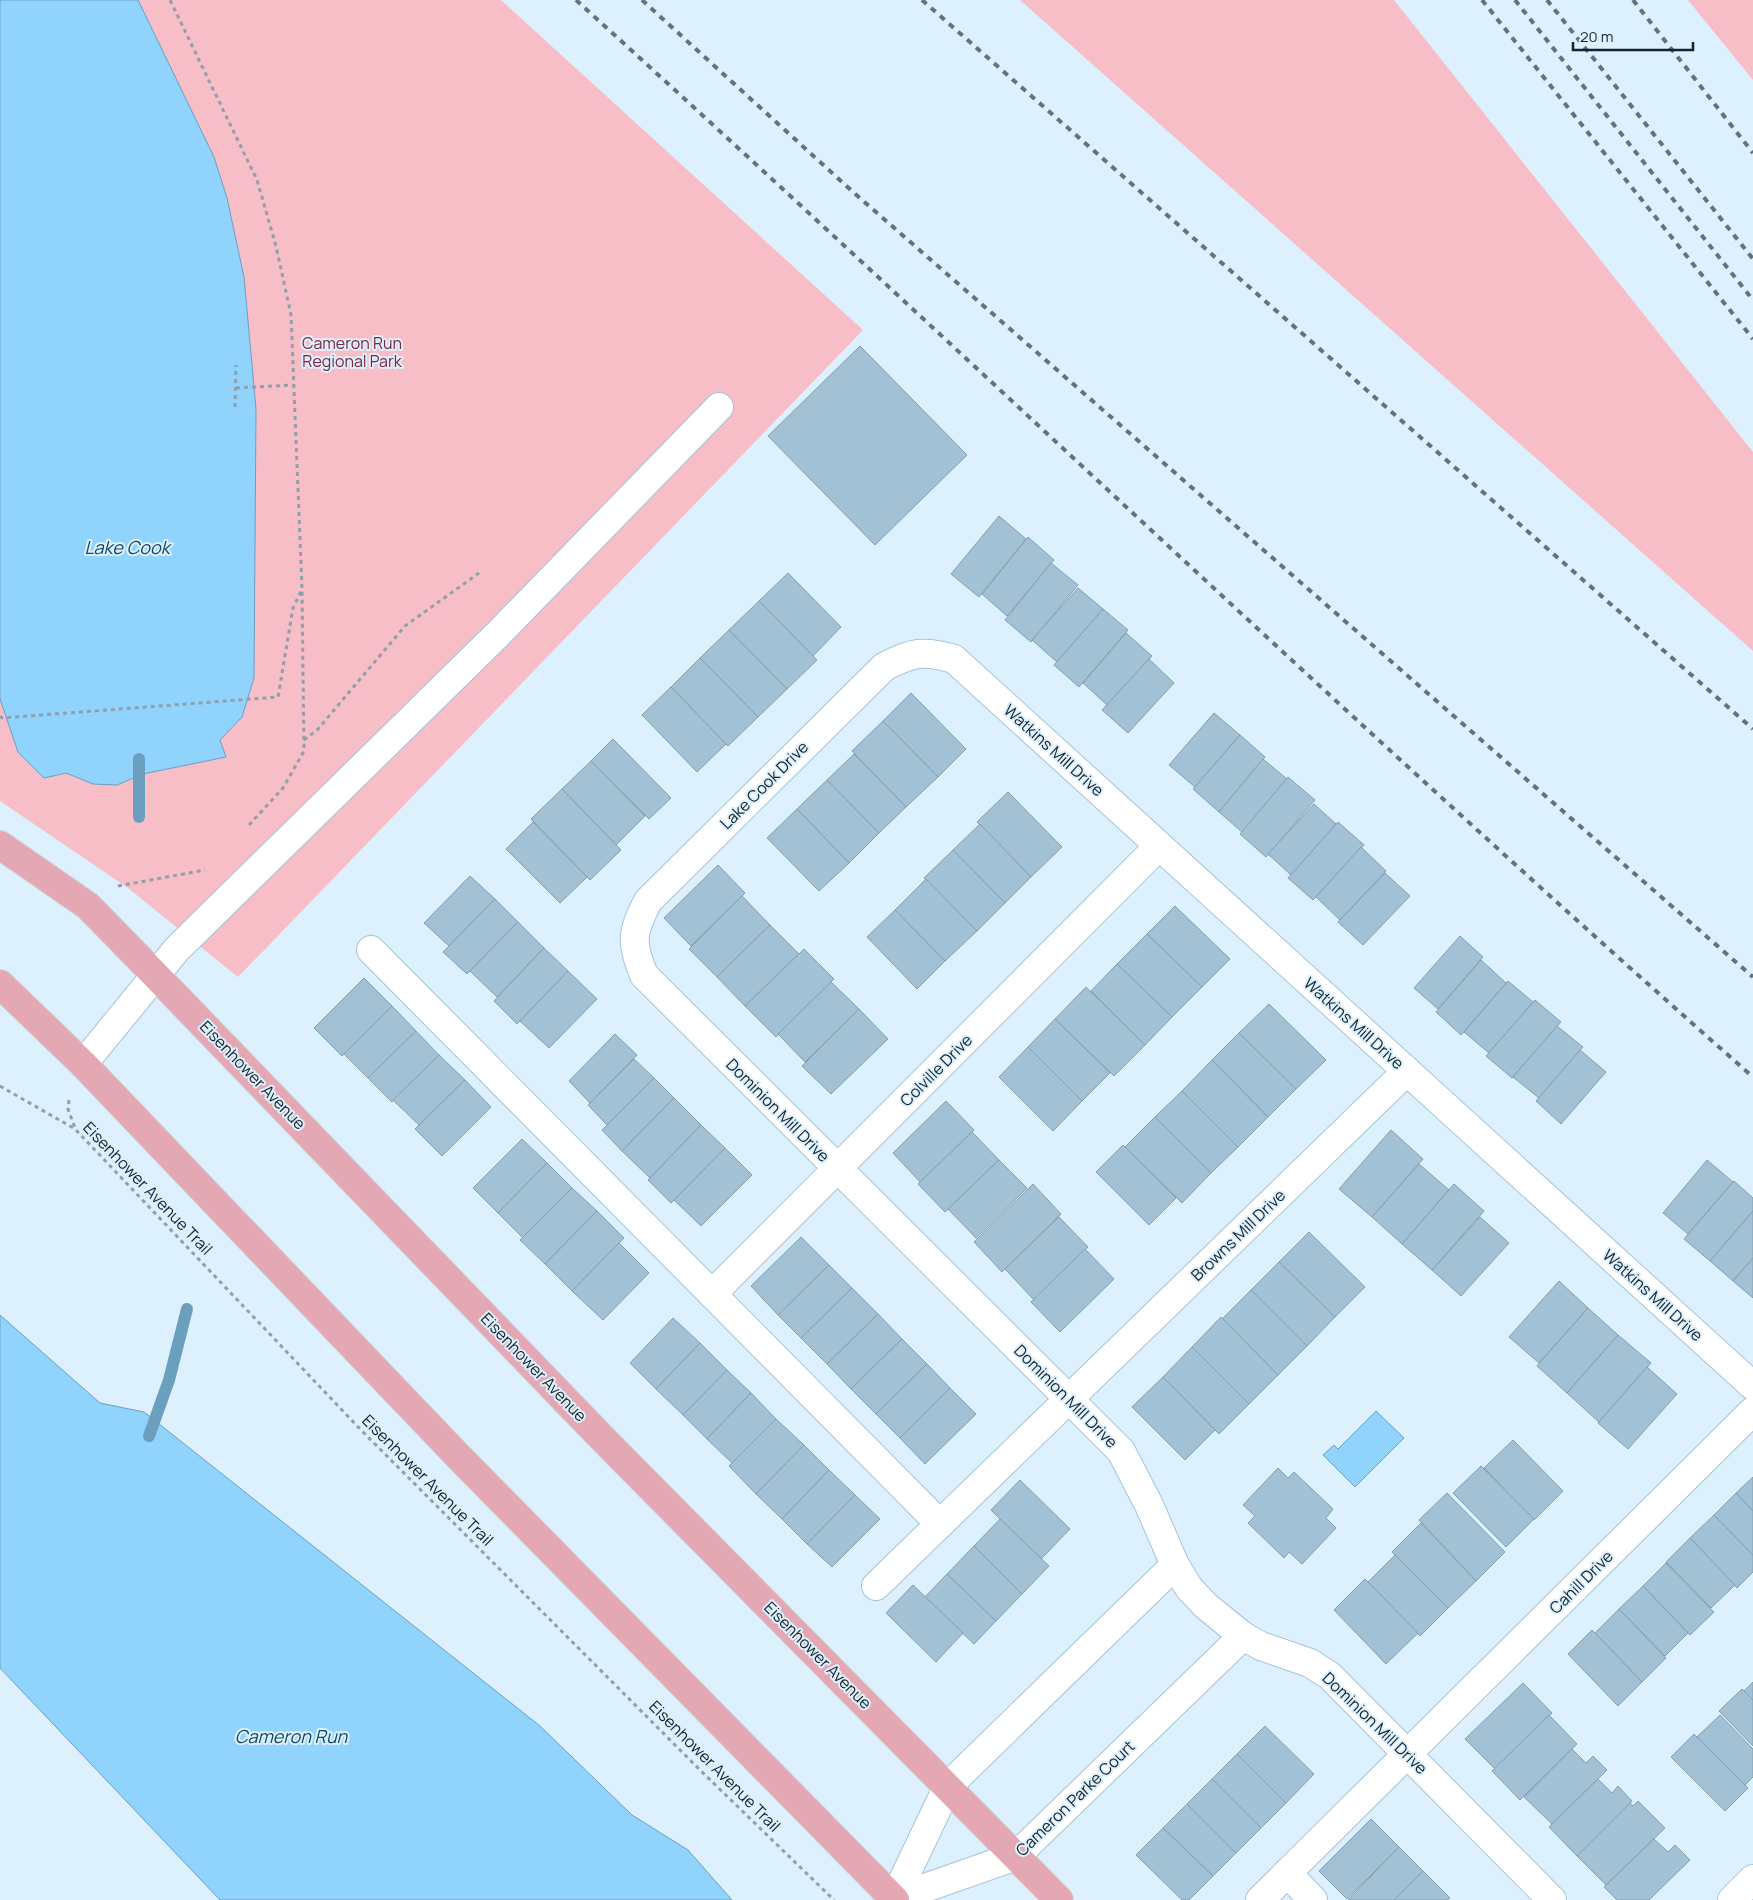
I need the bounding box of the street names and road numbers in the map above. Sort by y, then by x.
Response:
street label: Watkins Mill Drive [999,699,1109,801]
street label: Lake Cook Drive [715,736,813,834]
street label: Watkins Mill Drive [1299,972,1409,1074]
street label: Eisenhower Avenue [195,1016,311,1134]
street label: Colville Drive [895,1029,977,1111]
street label: Dominion Mill Drive [721,1053,835,1167]
street label: Eisenhower Avenue Trail [78,1117,218,1259]
street label: Browns Mill Drive [1186,1184,1290,1286]
street label: Watkins Mill Drive [1598,1244,1708,1346]
street label: Eisenhower Avenue [476,1308,592,1426]
street label: Dominion Mill Drive [1009,1339,1123,1453]
street label: Eisenhower Avenue Trail [358,1410,498,1550]
street label: Cahill Drive [1544,1545,1618,1619]
street label: Eisenhower Avenue [759,1596,877,1714]
street label: Dominion Mill Drive [1318,1667,1432,1779]
street label: Eisenhower Avenue Trail [645,1696,785,1836]
street label: Cameron Parke Court [1011,1735,1139,1861]

